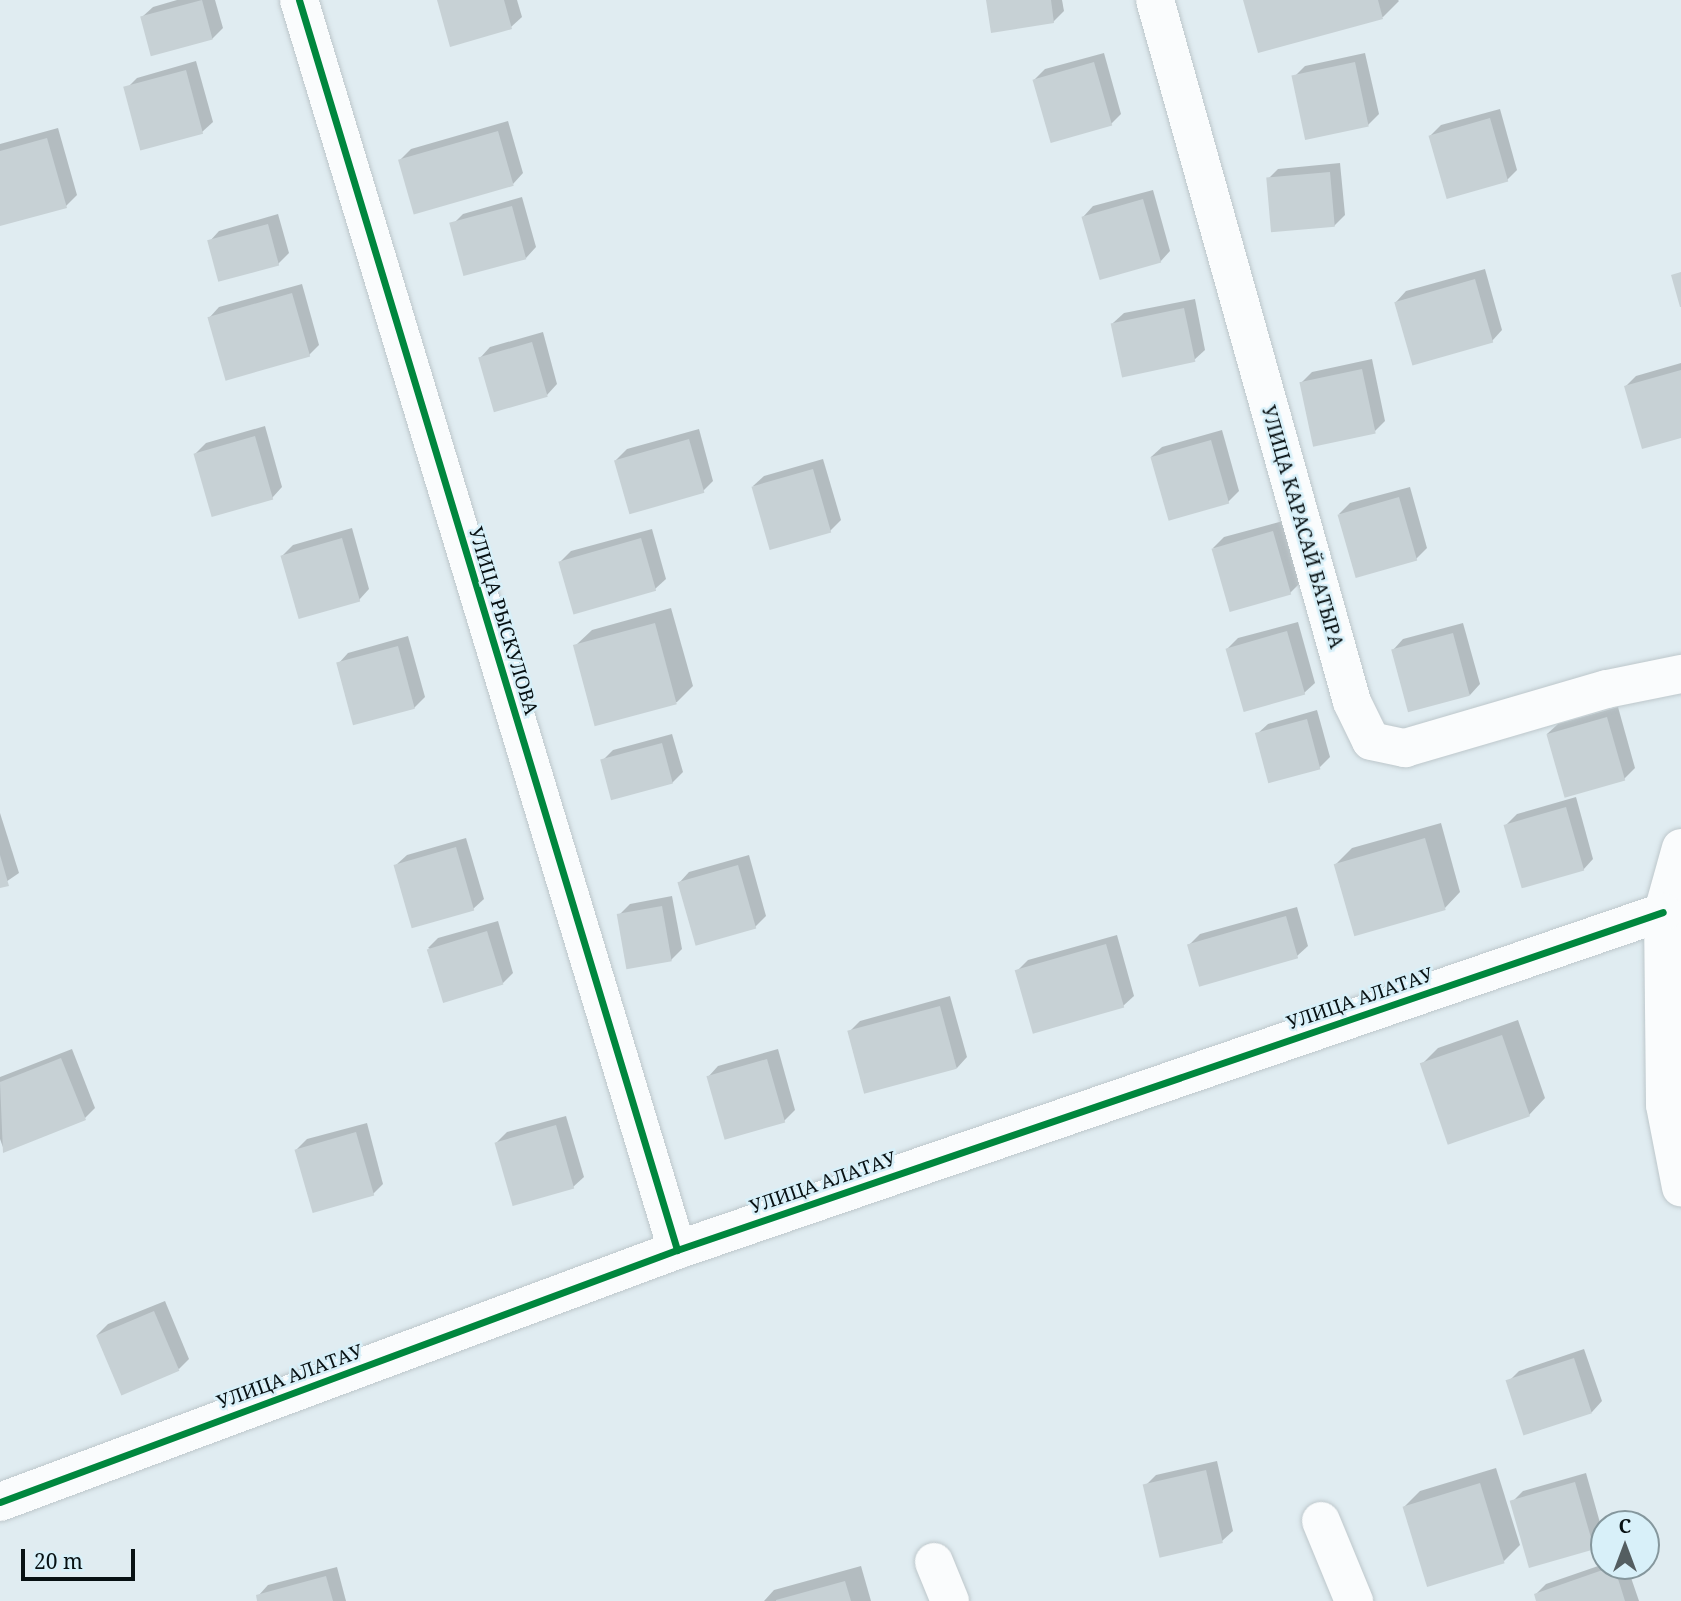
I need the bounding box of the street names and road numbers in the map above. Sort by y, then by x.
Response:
street label: УЛИЦА КАРАСАЙ БАТЫРА [1256,403,1348,651]
street label: УЛИЦА РЫСКУЛОВА [464,524,542,718]
street label: УЛИЦА АЛАТАУ [1284,963,1436,1035]
street label: УЛИЦА АЛАТАУ [747,1147,899,1219]
street label: УЛИЦА АЛАТАУ [214,1340,366,1414]

